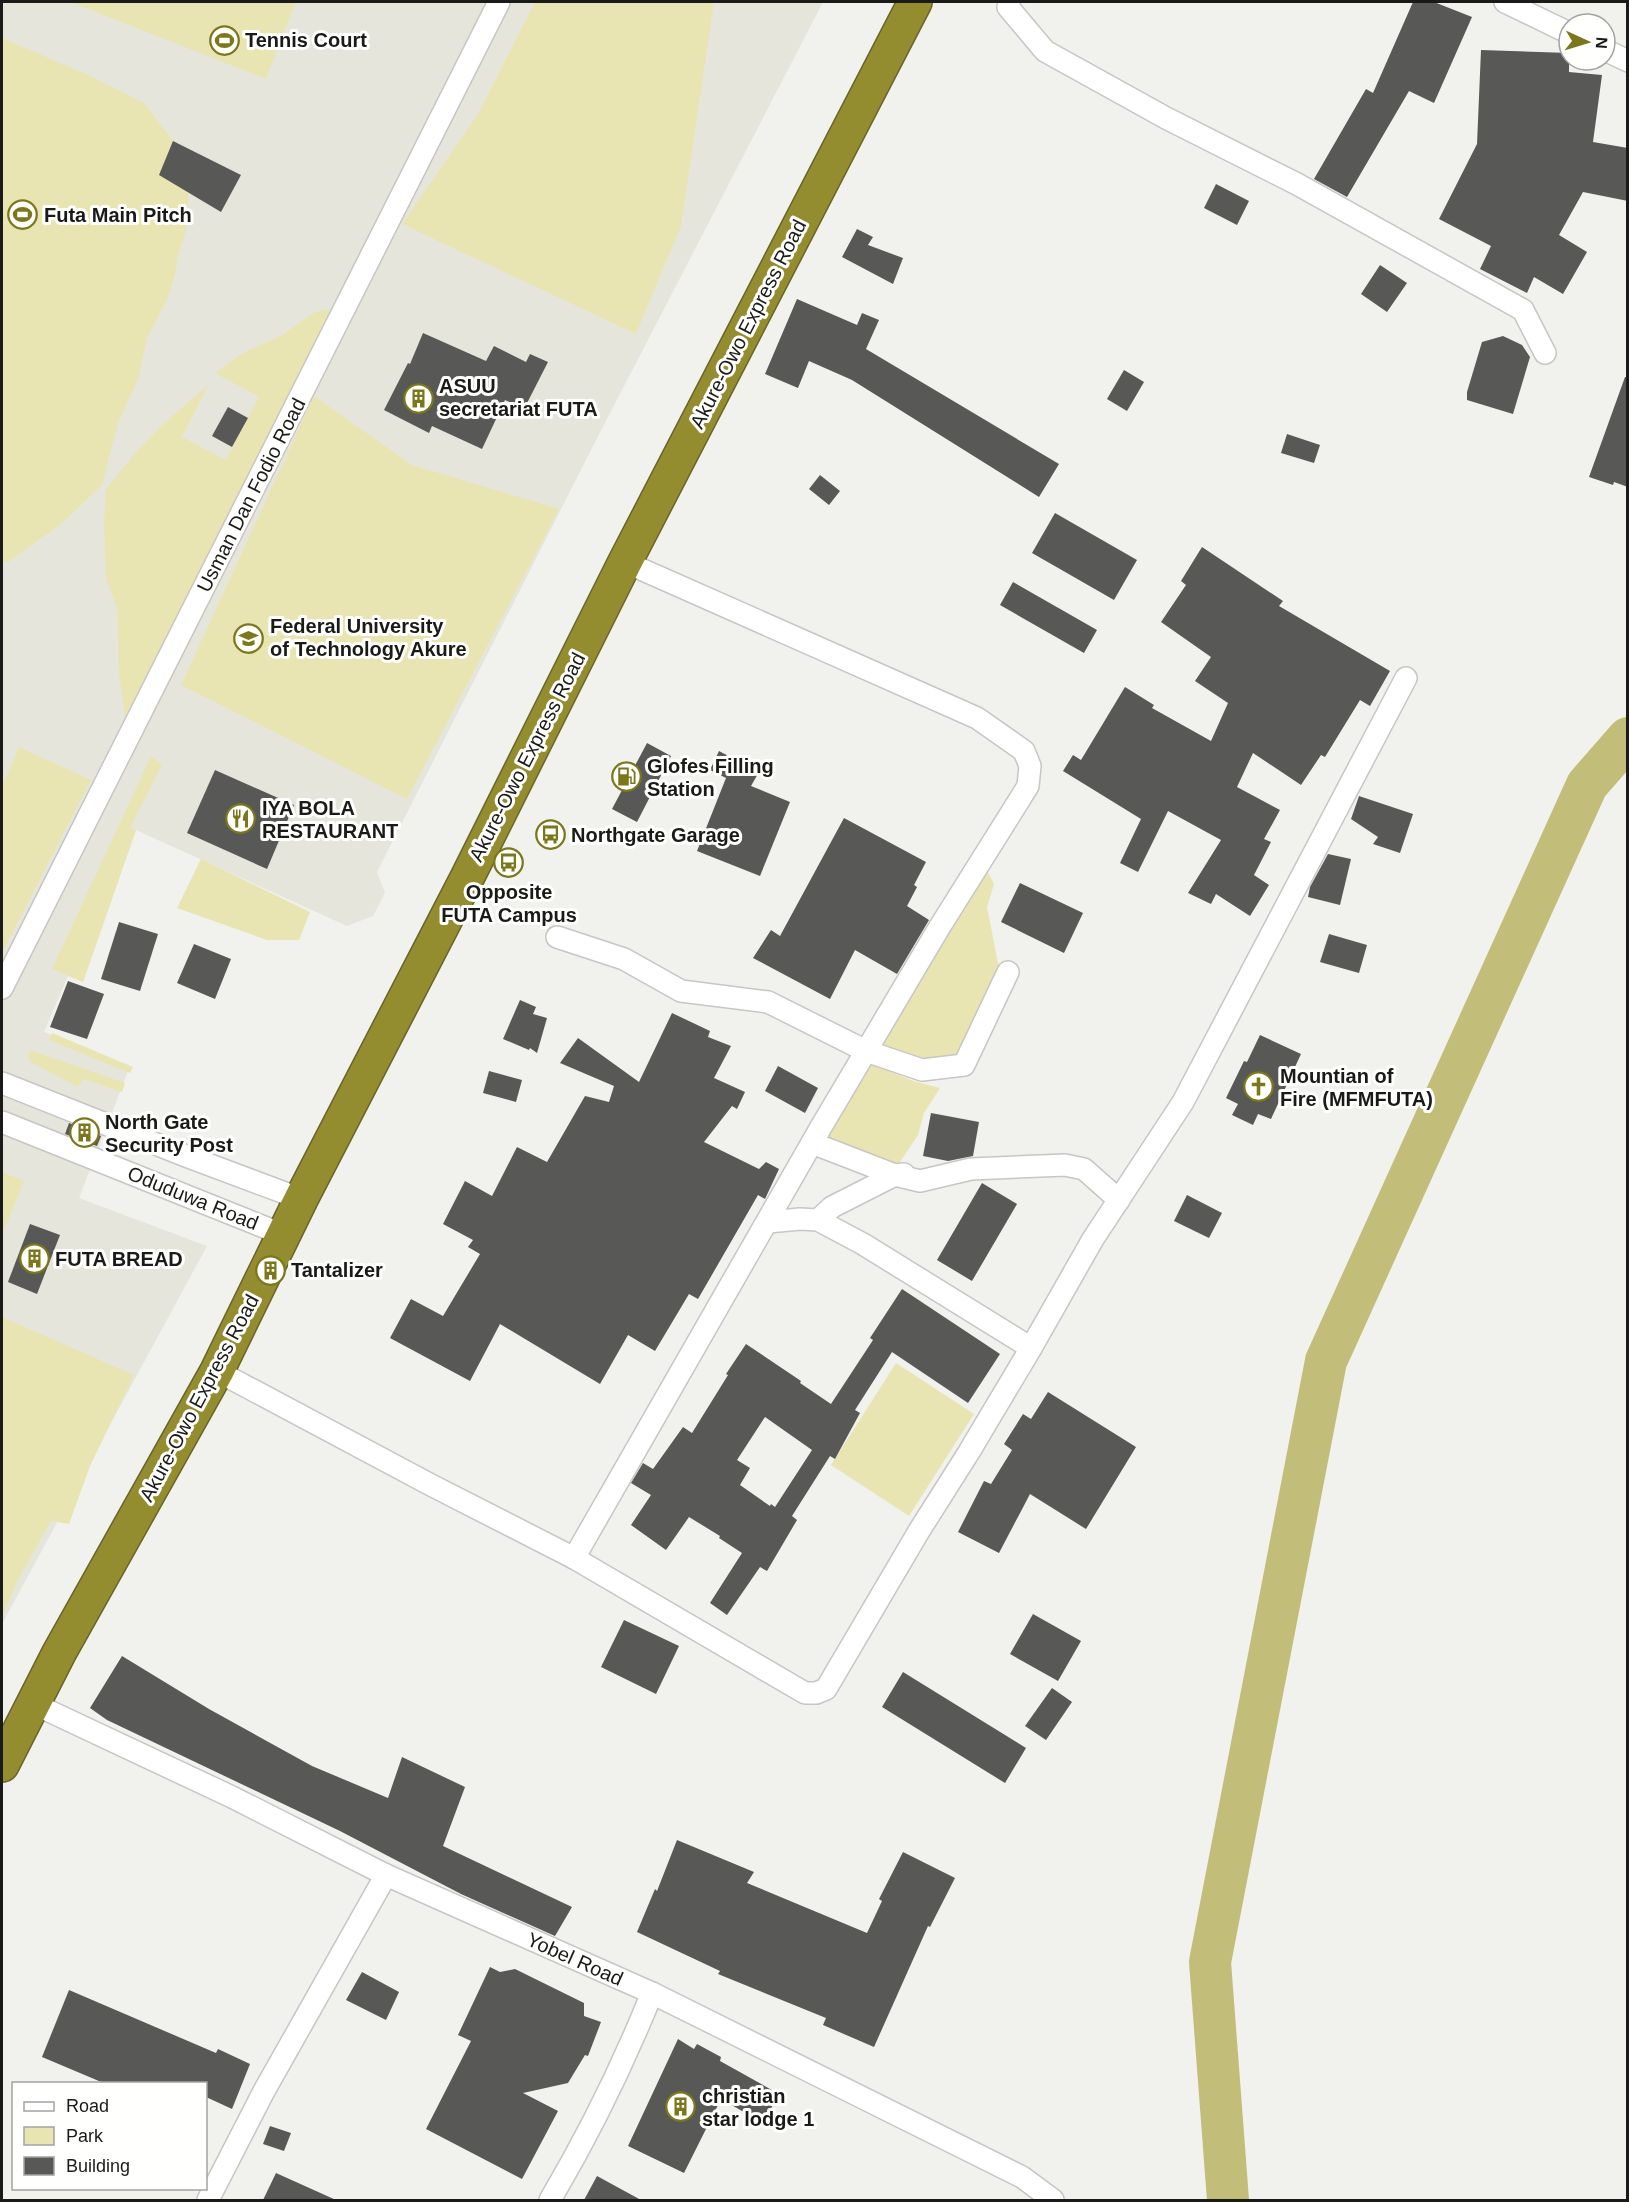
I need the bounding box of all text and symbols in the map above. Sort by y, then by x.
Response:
north arrow [1557,12,1617,72]
sports icon: Tennis Court [208,24,240,56]
place label: Tennis Court [245,29,367,51]
text: N [1593,37,1610,49]
sports icon: Futa Main Pitch [7,199,39,231]
place label: Futa Main Pitch [44,204,192,226]
street label: Akure-Owo Express Road [686,216,810,432]
place label: ASUU secretariat FUTA [439,375,598,420]
building icon: ASUU secretariat FUTA [402,382,434,414]
street label: Usman Dan Fodio Road [192,394,310,596]
place label: Federal University of Technology Akure [270,615,467,660]
school or university icon: Federal University of Technology Akure [233,622,265,654]
street label: Akure-Owo Express Road [465,649,589,865]
place label: Glofes Filling Station [647,755,774,800]
fuel station icon: Glofes Filling Station [610,761,642,793]
place label: IYA BOLA RESTAURANT [262,797,398,842]
restaurant icon: IYA BOLA RESTAURANT [225,803,257,835]
bus stop icon: Northgate Garage [534,819,566,851]
place label: Northgate Garage [571,824,740,846]
bus stop icon: Opposite FUTA Campus [493,846,525,878]
place label: Opposite FUTA Campus [441,881,577,926]
place label: Mountian of Fire (MFMFUTA) [1280,1065,1433,1110]
church icon: Mountian of Fire (MFMFUTA) [1243,1071,1275,1103]
place label: North Gate Security Post [105,1111,233,1156]
building icon: North Gate Security Post [68,1117,100,1149]
street label: Oduduwa Road [124,1162,262,1234]
building icon: FUTA BREAD [18,1243,50,1275]
place label: FUTA BREAD [55,1248,183,1270]
building icon: Tantalizer [254,1254,286,1286]
place label: Tantalizer [291,1259,383,1281]
street label: Akure-Owo Express Road [135,1291,263,1505]
street label: Yobel Road [524,1928,626,1990]
legend [12,2082,207,2190]
place label: christian star lodge 1 [702,2085,814,2130]
building icon: christian star lodge 1 [665,2091,697,2123]
text: Road [66,2096,109,2116]
text: Park [66,2126,104,2146]
text: Building [66,2156,130,2176]

